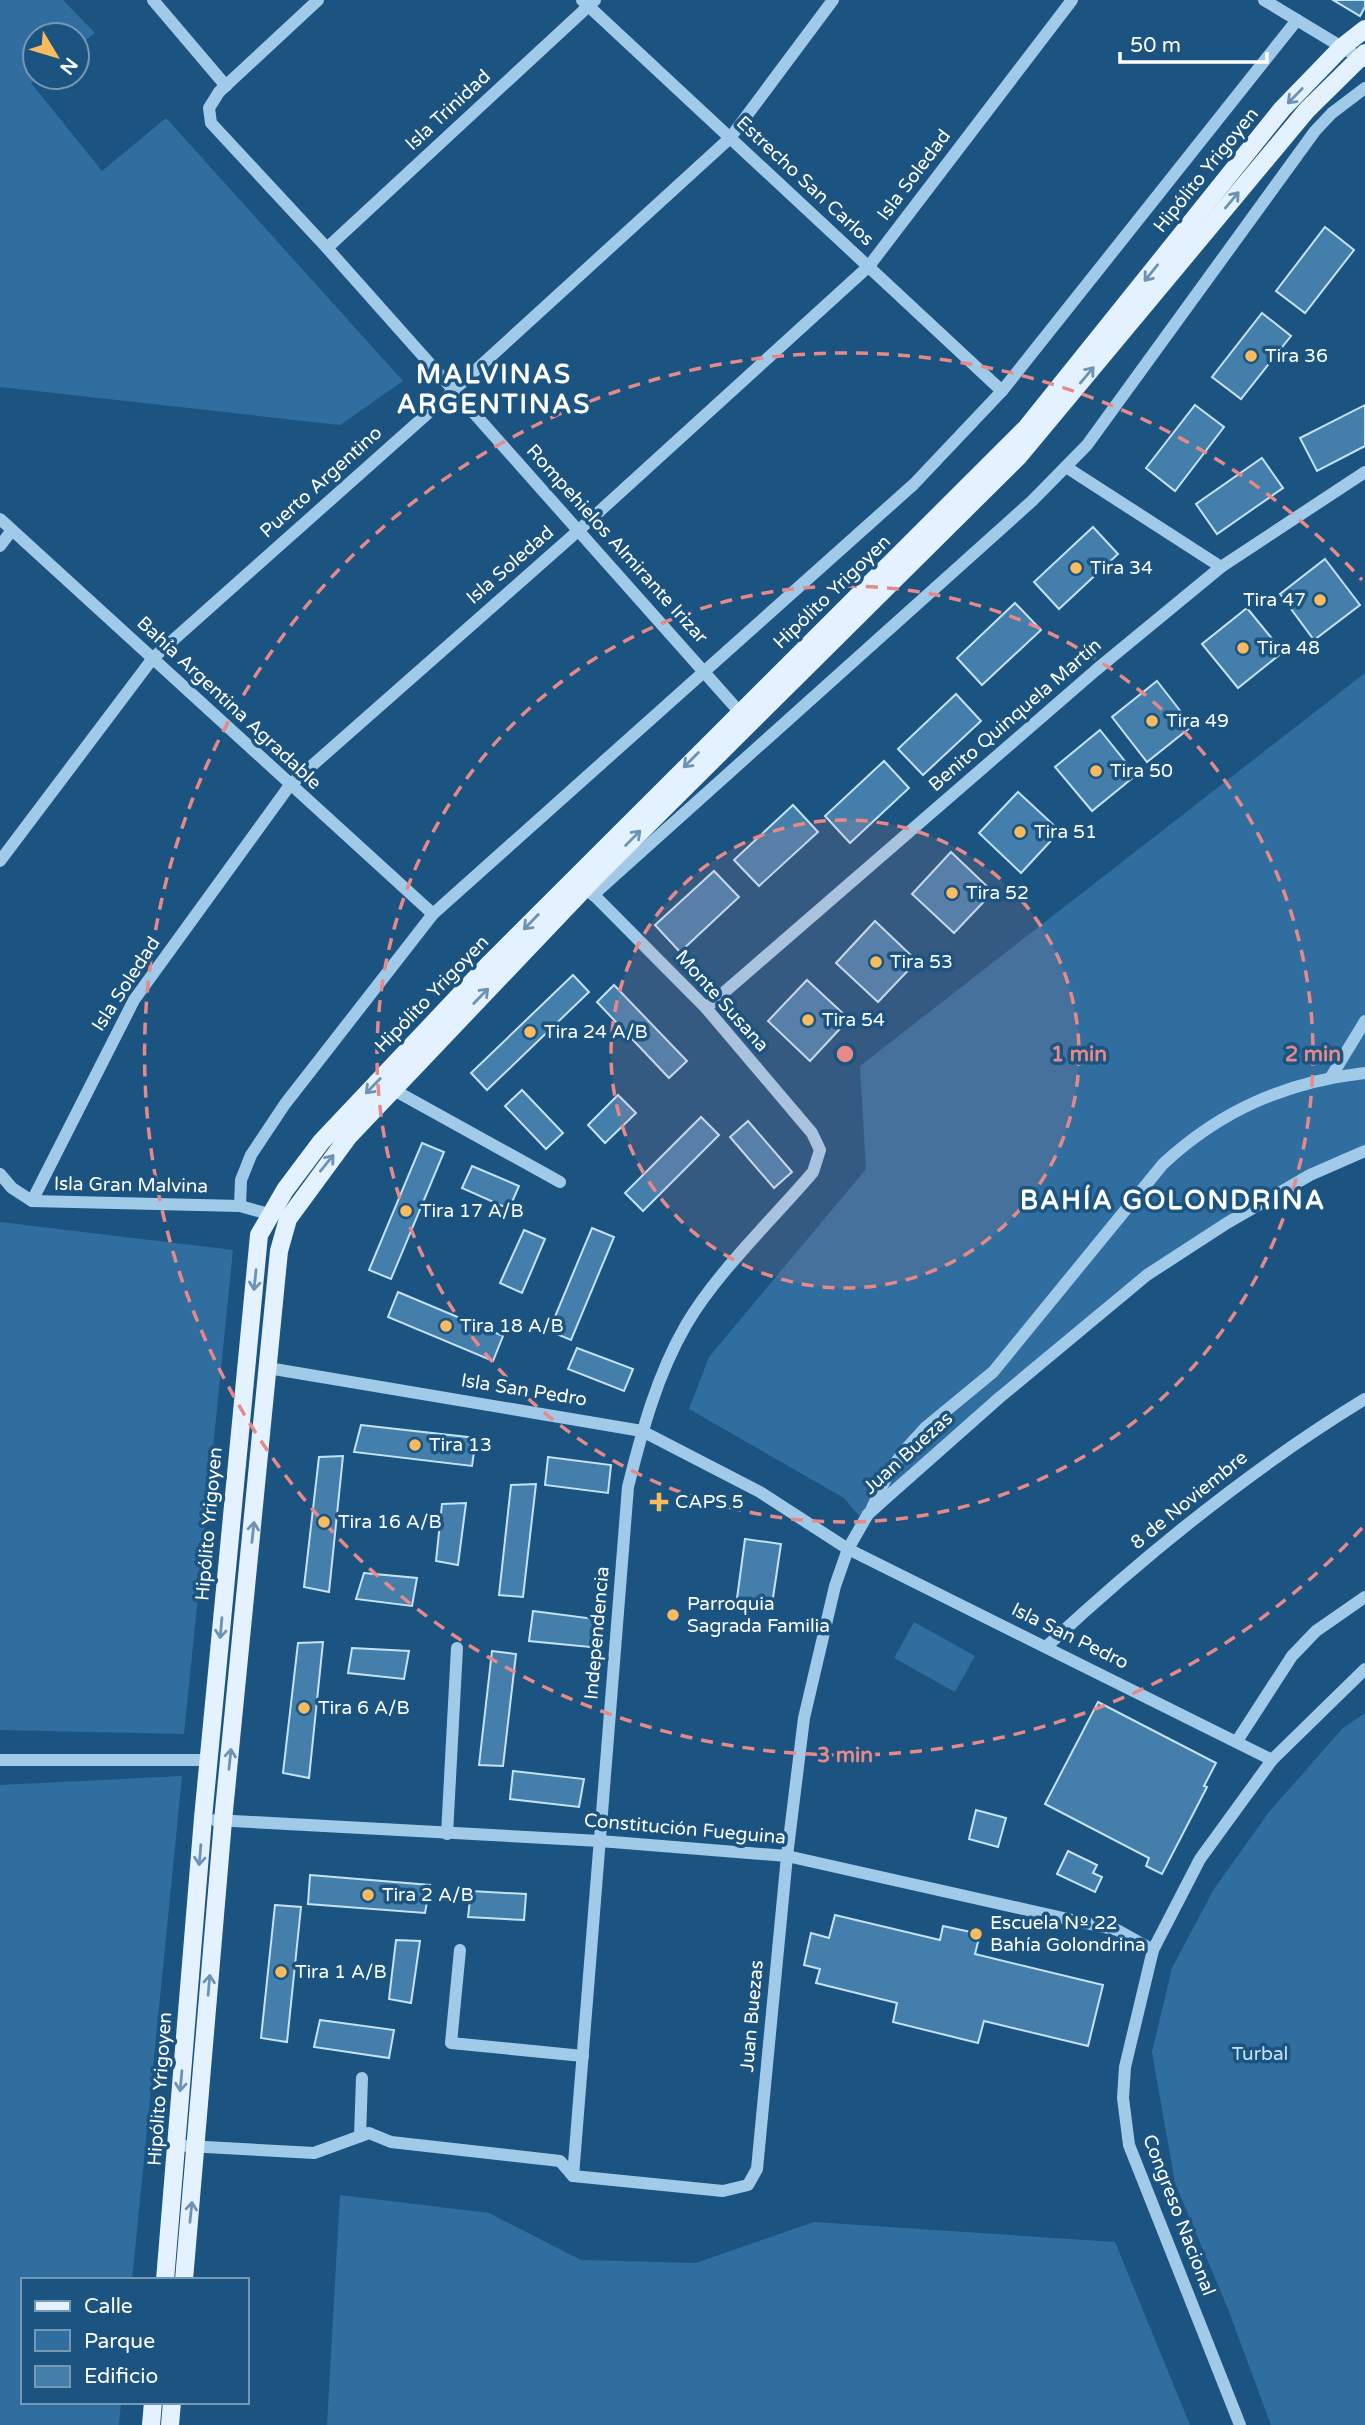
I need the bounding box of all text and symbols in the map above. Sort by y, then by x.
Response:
north arrow [21,21,91,91]
scale bar [1120,21,1267,65]
text: 50 m [1130,33,1181,58]
text: N [55,53,82,79]
street label: Isla Trinidad [401,65,495,155]
one-way arrow [1286,87,1303,104]
street label: Hipólito Yrigoyen [1149,103,1263,237]
street label: Estrecho San Carlos [732,112,878,250]
street label: Isla Soledad [873,125,955,225]
one-way arrow [1224,192,1240,210]
one-way arrow [1144,263,1159,281]
place label: Tira 36 [1265,345,1328,367]
marker: Tira 36 [1243,348,1259,364]
district label: MALVINAS ARGENTINAS [397,359,591,420]
one-way arrow [1079,367,1095,385]
street label: Puerto Argentino [256,422,386,542]
street label: Rompehielos Almirante Irizar [522,440,713,649]
street label: Isla Soledad [462,521,558,609]
street label: Hipólito Yrigoyen [769,531,895,653]
place label: Tira 34 [1090,557,1153,579]
marker: Tira 34 [1068,560,1084,576]
place label: Tira 47 [1243,589,1306,611]
marker: Tira 47 [1312,592,1328,608]
street label: Bahía Argentina Agradable [132,612,326,794]
street label: Benito Quinquela Martín [924,634,1106,796]
place label: Tira 48 [1257,637,1320,659]
marker: Tira 48 [1235,640,1251,656]
place label: Tira 49 [1166,710,1229,732]
marker: Tira 49 [1144,713,1160,729]
one-way arrow [683,752,700,769]
place label: Tira 50 [1110,760,1173,782]
marker: Tira 50 [1088,763,1104,779]
place label: Tira 51 [1034,821,1097,843]
marker: Tira 51 [1012,824,1028,840]
one-way arrow [625,830,642,847]
place label: Tira 52 [966,882,1029,904]
marker: Tira 52 [944,885,960,901]
one-way arrow [522,913,539,930]
street label: Hipólito Yrigoyen [371,931,493,1057]
street label: Isla Soledad [87,933,165,1035]
street label: Monte Susana [671,946,773,1056]
place label: Tira 53 [890,951,953,973]
marker: Tira 53 [868,954,884,970]
one-way arrow [473,988,490,1005]
place label: Tira 54 [822,1009,885,1031]
marker: Tira 54 [800,1012,816,1028]
place label: Tira 24 A/B [544,1021,648,1043]
marker: Tira 24 A/B [522,1024,538,1040]
centre of rings [833,1042,857,1066]
text: 1 min [1051,1042,1107,1067]
text: 2 min [1285,1042,1341,1067]
one-way arrow [365,1077,382,1094]
one-way arrow [319,1155,335,1173]
street label: Isla Gran Malvina [54,1173,208,1197]
district label: BAHÍA GOLONDRINA [1020,1184,1326,1216]
place label: Tira 17 A/B [420,1200,524,1222]
marker: Tira 17 A/B [398,1203,414,1219]
one-way arrow [248,1268,261,1291]
place label: Tira 18 A/B [460,1315,564,1337]
marker: Tira 18 A/B [438,1318,454,1334]
street label: Isla San Pedro [459,1369,589,1411]
street label: Juan Buezas [859,1407,957,1499]
place label: Tira 13 [429,1434,492,1456]
marker: Tira 13 [407,1437,423,1453]
street label: Hipólito Yrigoyen [191,1446,227,1602]
street label: 8 de Noviembre [1126,1446,1252,1554]
place label: CAPS 5 [675,1491,744,1513]
marker: CAPS 5 [649,1492,669,1512]
place label: Tira 16 A/B [338,1511,442,1533]
marker: Tira 16 A/B [316,1514,332,1530]
one-way arrow [247,1521,260,1544]
street label: Independencia [580,1565,614,1701]
place label: Parroquia Sagrada Familia [687,1593,830,1637]
street label: Isla San Pedro [1008,1598,1132,1674]
marker: Parroquia Sagrada Familia [665,1607,681,1623]
one-way arrow [214,1616,227,1639]
place label: Tira 6 A/B [318,1697,410,1719]
marker: Tira 6 A/B [296,1700,312,1716]
text: 3 min [817,1743,873,1768]
one-way arrow [223,1748,236,1770]
street label: Constitución Fueguina [583,1809,787,1849]
one-way arrow [193,1843,206,1865]
place label: Tira 2 A/B [382,1884,474,1906]
marker: Tira 2 A/B [360,1887,376,1903]
place label: Escuela Nº 22 Bahía Golondrina [990,1912,1146,1956]
marker: Escuela Nº 22 Bahía Golondrina [968,1926,984,1942]
street label: Juan Buezas [736,1959,768,2073]
place label: Tira 1 A/B [295,1961,387,1983]
marker: Tira 1 A/B [273,1964,289,1980]
one-way arrow [203,1974,216,1997]
street label: Hipólito Yrigoyen [144,2011,176,2167]
park label: Turbal [1232,2043,1288,2065]
one-way arrow [174,2070,187,2092]
street label: Congreso Nacional [1138,2131,1220,2299]
one-way arrow [185,2201,198,2224]
legend [21,2278,248,2404]
text: Calle [84,2294,133,2319]
text: Parque [84,2329,155,2354]
text: Edificio [84,2364,158,2389]

